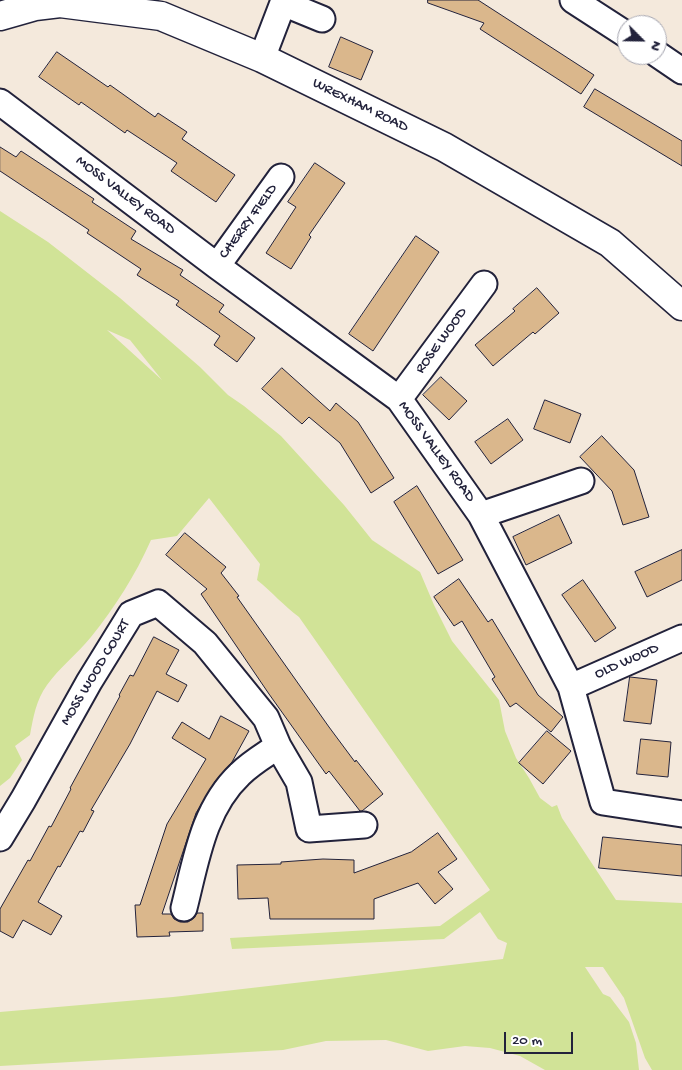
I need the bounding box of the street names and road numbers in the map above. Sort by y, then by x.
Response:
street label: WREXHAM ROAD [309,75,411,137]
street label: MOSS VALLEY ROAD [71,153,179,239]
street label: CHERRY FIELD [216,181,282,263]
street label: ROSE WOOD [412,304,472,378]
street label: MOSS VALLEY ROAD [393,398,479,506]
street label: MOSS WOOD COURT [57,617,135,729]
street label: OLD WOOD [592,640,662,684]

